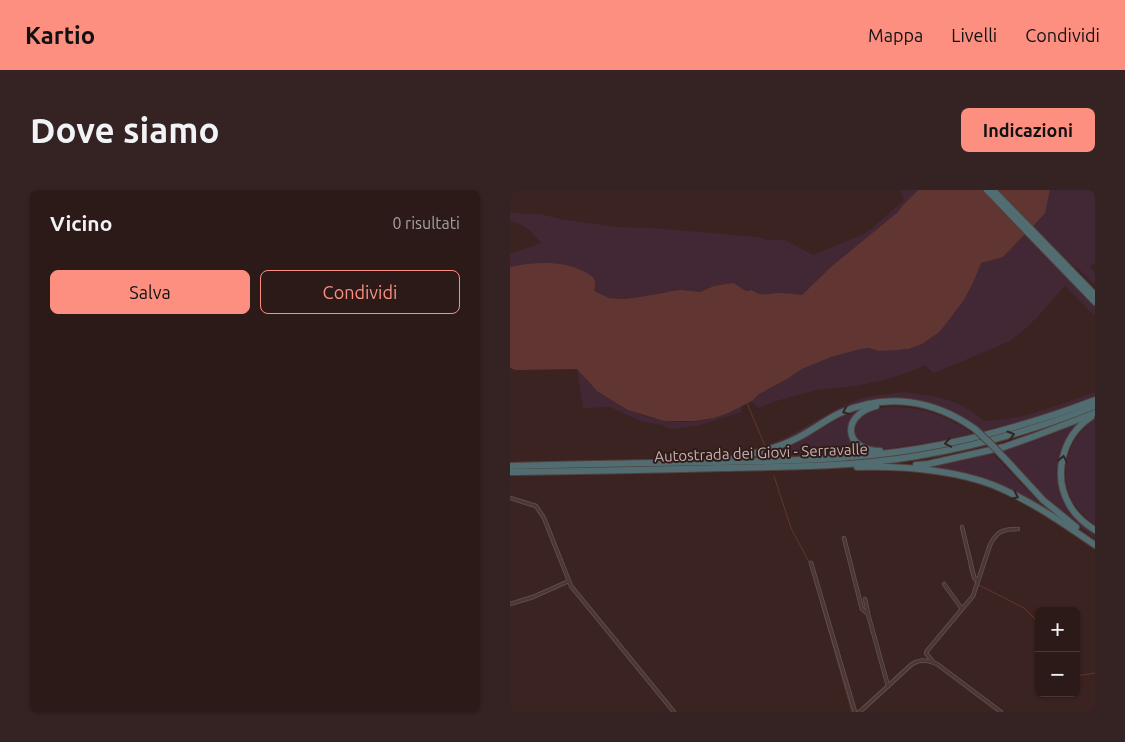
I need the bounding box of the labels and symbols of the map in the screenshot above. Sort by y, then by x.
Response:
one-way arrow [842,405,851,415]
one-way arrow [1007,431,1015,441]
one-way arrow [943,438,952,448]
street label: Autostrada dei Giovi - Serravalle [654,440,868,465]
one-way arrow [1057,455,1068,463]
one-way arrow [1010,489,1019,500]

